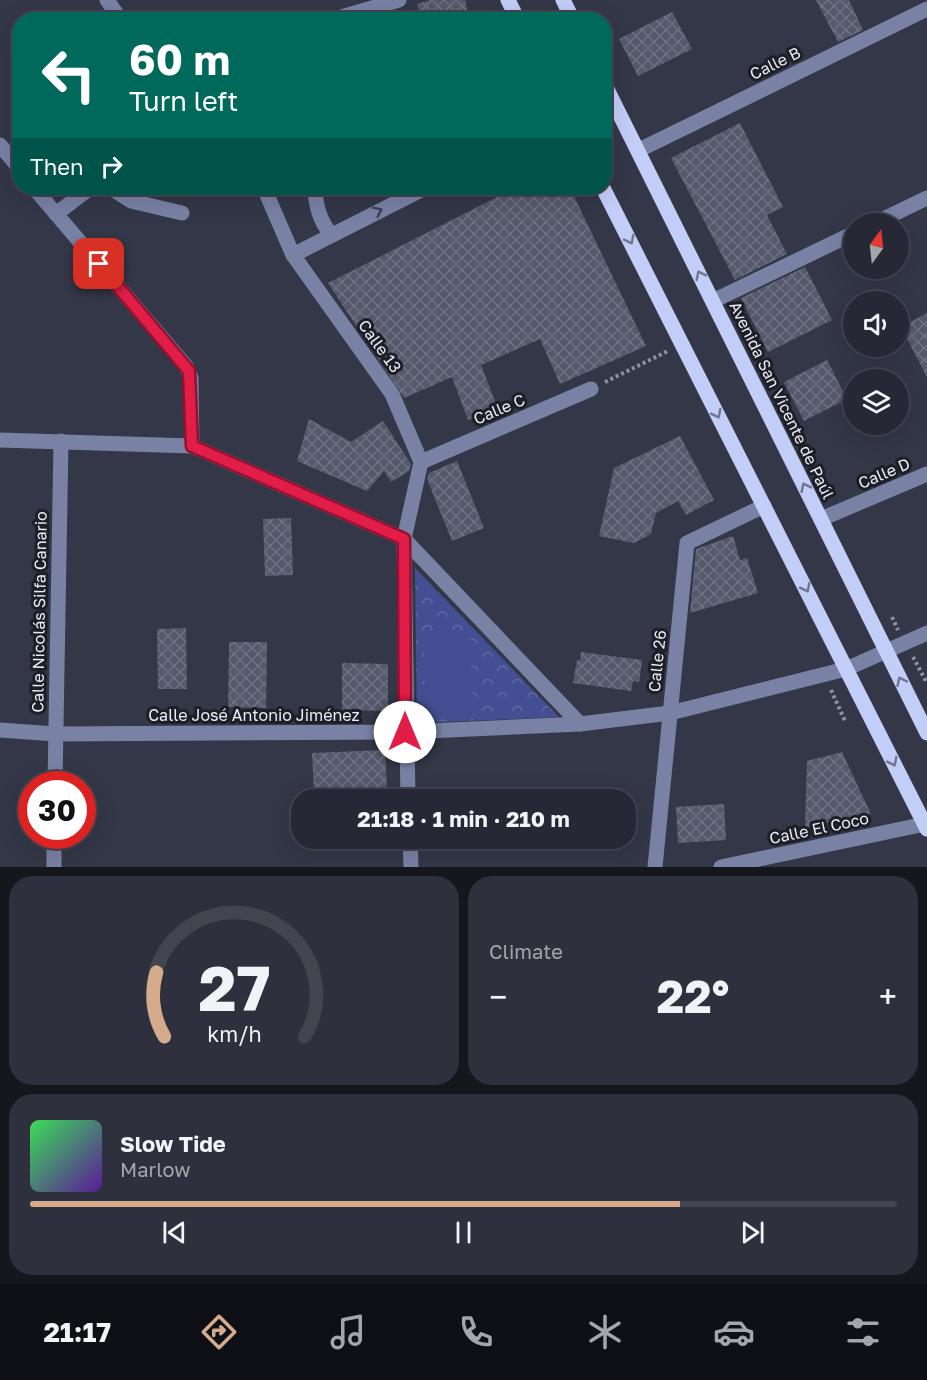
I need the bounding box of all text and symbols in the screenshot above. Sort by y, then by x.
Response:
text: 60 m [129,34,230,84]
icon: left [30,36,108,114]
street label: Calle B [746,42,804,84]
text: Turn left [129,85,238,117]
icon: right [95,150,128,183]
text: Then [30,153,83,180]
one-way arrow [372,207,383,218]
north arrow [843,213,909,279]
map controls [843,213,909,435]
one-way arrow [622,233,634,244]
pin [73,238,124,289]
icon: arrive [82,247,115,280]
one-way arrow [696,271,707,281]
button: sound [843,291,909,357]
street label: Avenida San Vicente de Paúl [725,298,839,502]
street label: Calle 13 [354,316,406,376]
button: layers [843,369,909,435]
street label: Calle C [470,389,528,429]
one-way arrow [710,407,722,418]
street label: Calle D [855,453,913,493]
one-way arrow [801,483,813,494]
street label: Calle Nicolás Silfa Canario [27,511,51,713]
one-way arrow [798,581,810,592]
street label: Calle 26 [644,629,670,693]
one-way arrow [897,676,909,687]
position arrow [373,700,437,764]
street label: Calle José Antonio Jiménez [148,705,360,725]
one-way arrow [886,756,897,766]
speed limit sign: 30 [18,771,96,849]
text: 21:18 · 1 min · 210 m [357,805,570,832]
street label: Calle El Coco [768,808,870,848]
text: Climate [489,939,563,963]
text: 27 [198,950,270,1025]
text: 22° [657,969,729,1023]
text: − [489,977,507,1016]
text: + [879,977,897,1016]
text: km/h [207,1022,261,1048]
text: Slow Tide [120,1130,226,1157]
text: Marlow [120,1157,191,1181]
icon: previous [158,1216,191,1249]
icon: pause [447,1216,480,1249]
icon: next [736,1216,769,1249]
icon: directions [198,1311,240,1353]
icon: music [327,1311,369,1353]
icon: phone [455,1311,497,1353]
icon: climate [584,1311,626,1353]
icon: car [713,1311,755,1353]
icon: filters [842,1311,884,1353]
text: 21:17 [43,1316,111,1348]

